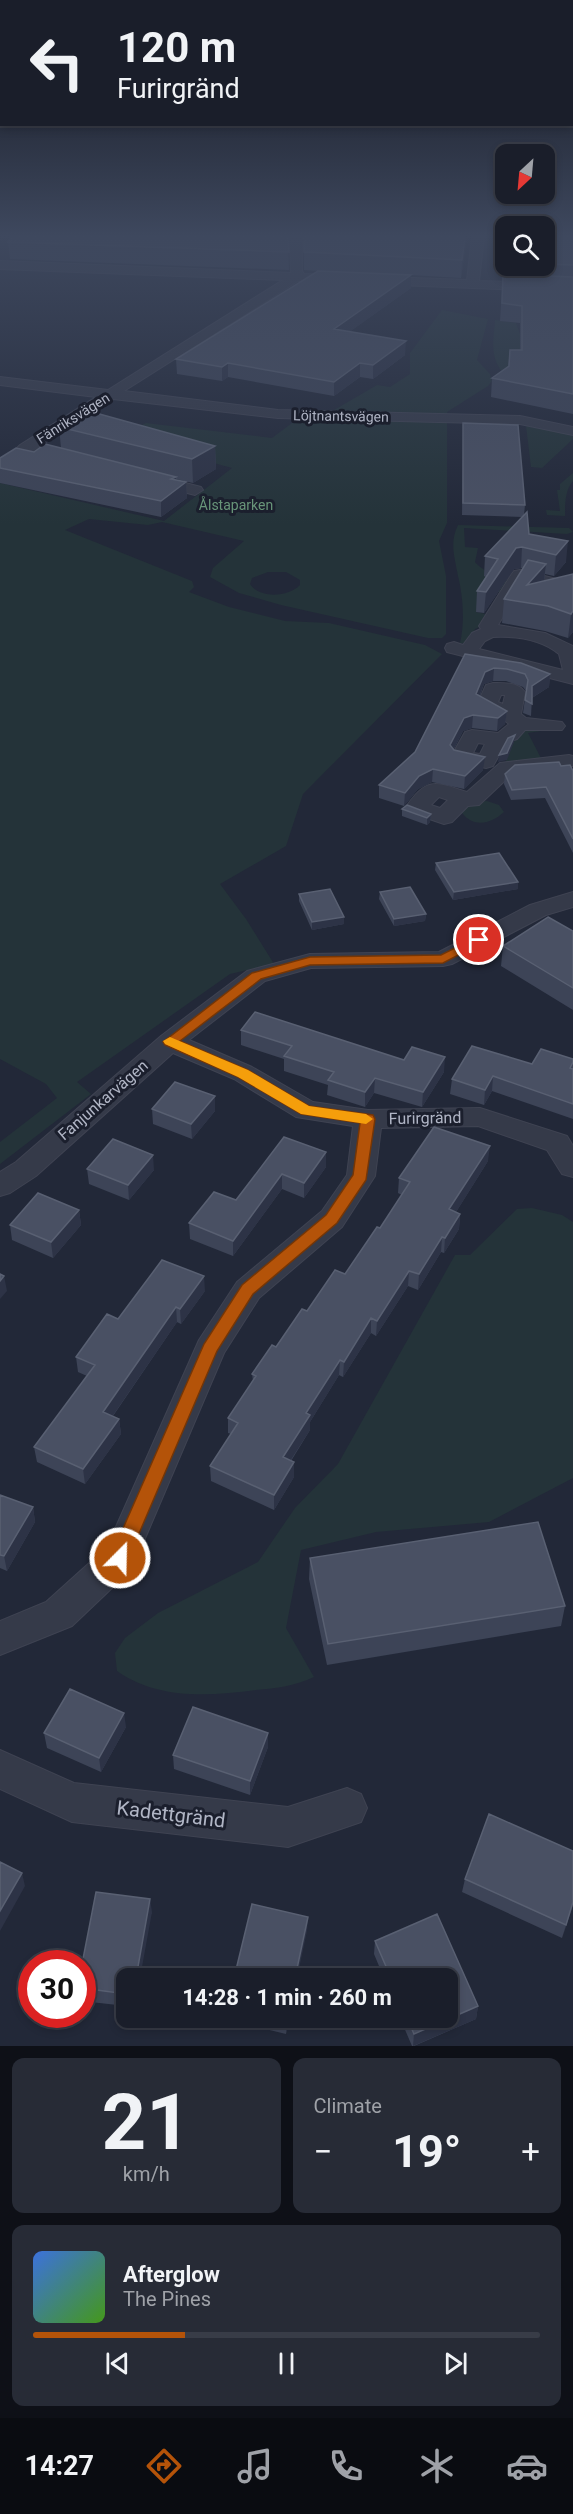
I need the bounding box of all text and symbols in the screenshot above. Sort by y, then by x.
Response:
text: 120 m [117,23,236,72]
icon: left [18,24,96,102]
text: Furirgränd [117,73,240,105]
north arrow [495,144,555,204]
map controls [495,144,555,276]
button: search [495,216,555,276]
street label: Fänriksvägen [34,389,112,447]
street label: Löjtnantsvägen [293,407,389,425]
park label: Ålstaparken [199,496,273,513]
pin [453,914,504,965]
icon: arrive [462,923,495,956]
street label: Fanjunkarvägen [54,1056,152,1144]
street label: Furirgränd [388,1108,462,1128]
position arrow [88,1526,152,1590]
street label: Kadettgränd [115,1795,227,1833]
speed limit sign: 30 [18,1950,96,2028]
text: 14:28 · 1 min · 260 m [182,1985,392,2010]
text: 21 [101,2077,191,2168]
text: Climate [314,2094,382,2118]
text: 19° [392,2125,461,2178]
text: − [314,2132,332,2171]
text: + [521,2132,540,2171]
text: km/h [123,2162,170,2186]
text: Afterglow [123,2262,220,2287]
text: The Pines [123,2287,211,2311]
icon: previous [101,2347,134,2380]
icon: pause [270,2347,303,2380]
icon: next [439,2347,472,2380]
icon: directions [143,2445,185,2487]
icon: music [234,2445,276,2487]
icon: phone [325,2445,367,2487]
icon: climate [416,2445,458,2487]
icon: car [506,2445,548,2487]
text: 14:27 [24,2450,94,2482]

